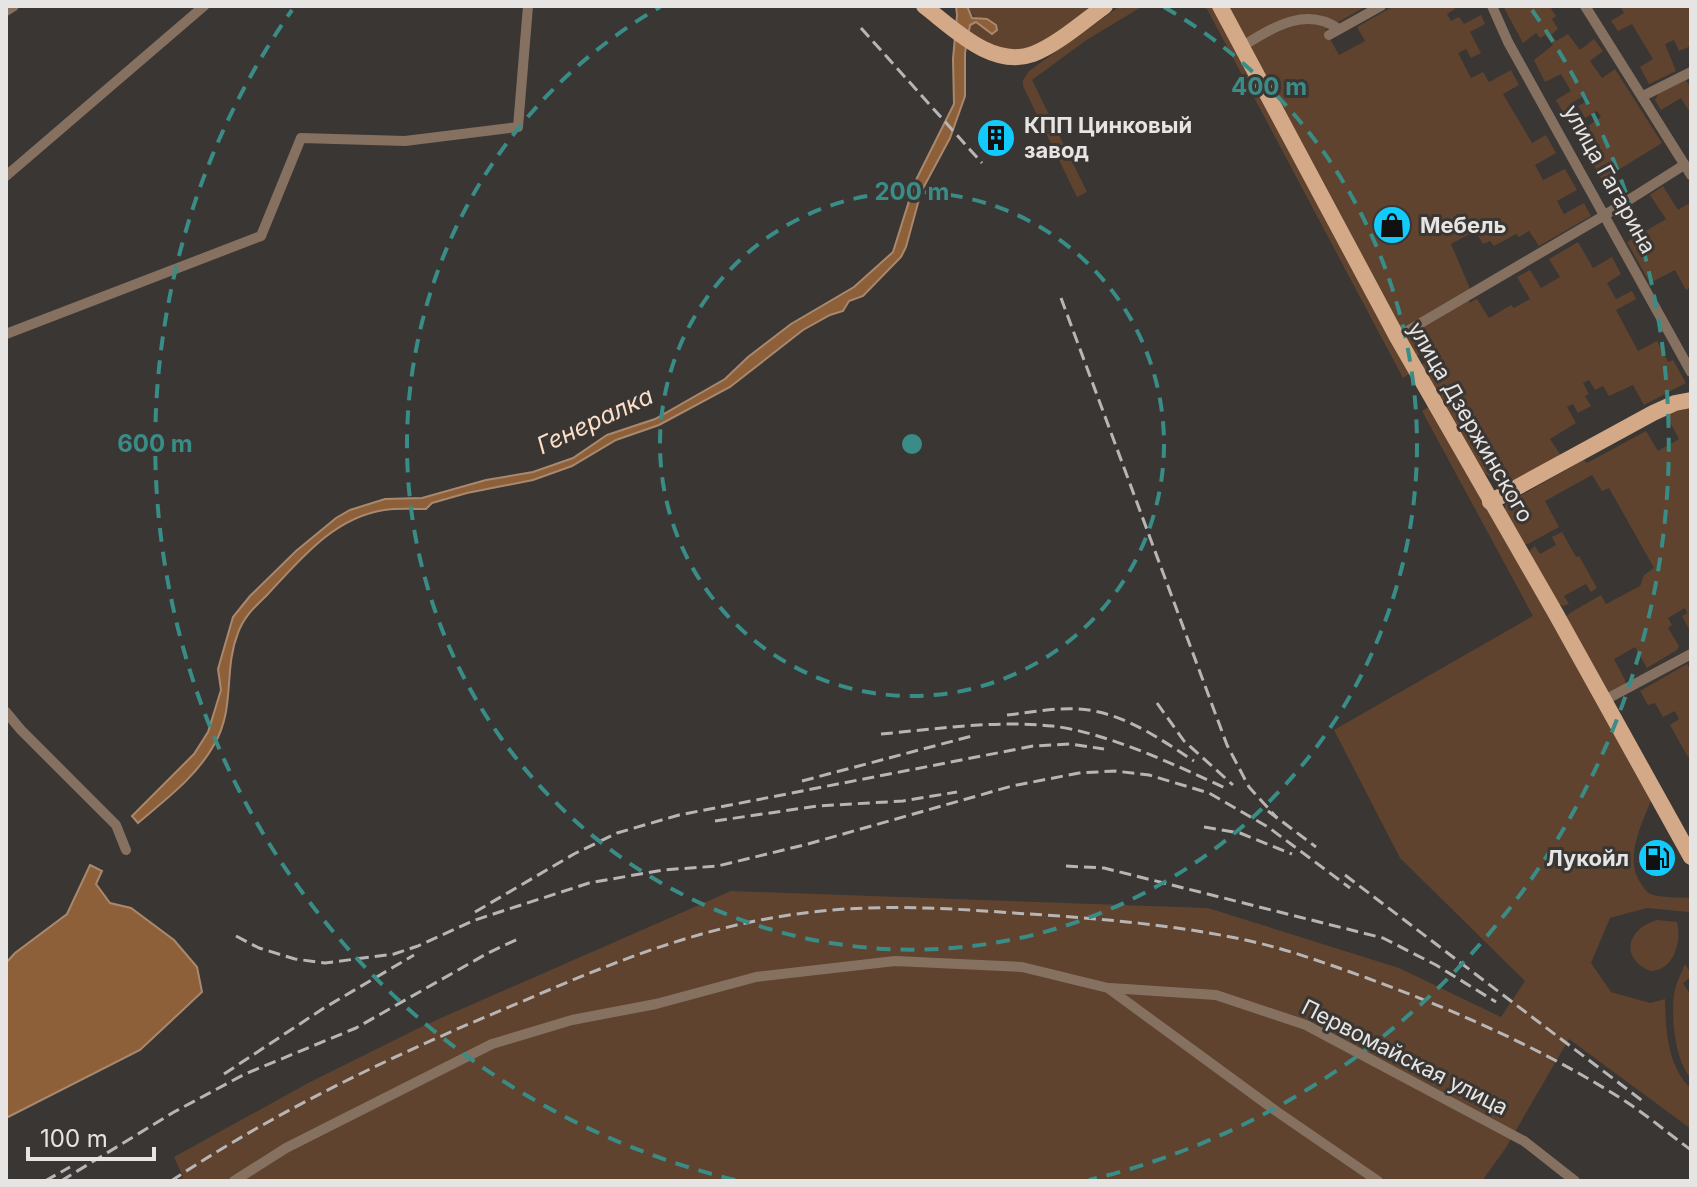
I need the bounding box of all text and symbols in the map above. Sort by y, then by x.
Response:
text: 400 m [1231,72,1307,101]
street label: улица Гагарина [1558,100,1662,258]
place label: КПП Цинковый завод [1024,112,1192,163]
building icon: КПП Цинковый завод [975,117,1017,159]
text: 200 m [874,177,950,206]
shop icon: Мебель [1371,204,1413,246]
place label: Мебель [1420,212,1506,238]
street label: улица Дзержинского [1403,317,1539,527]
water label: Генералка [532,381,658,460]
text: 600 m [117,429,193,458]
centre of rings [898,430,926,458]
fuel station icon: Лукойл [1636,837,1678,879]
place label: Лукойл [1546,845,1629,871]
street label: Первомайская улица [1297,994,1513,1120]
scale bar [28,1111,154,1161]
text: 100 m [40,1124,108,1153]

